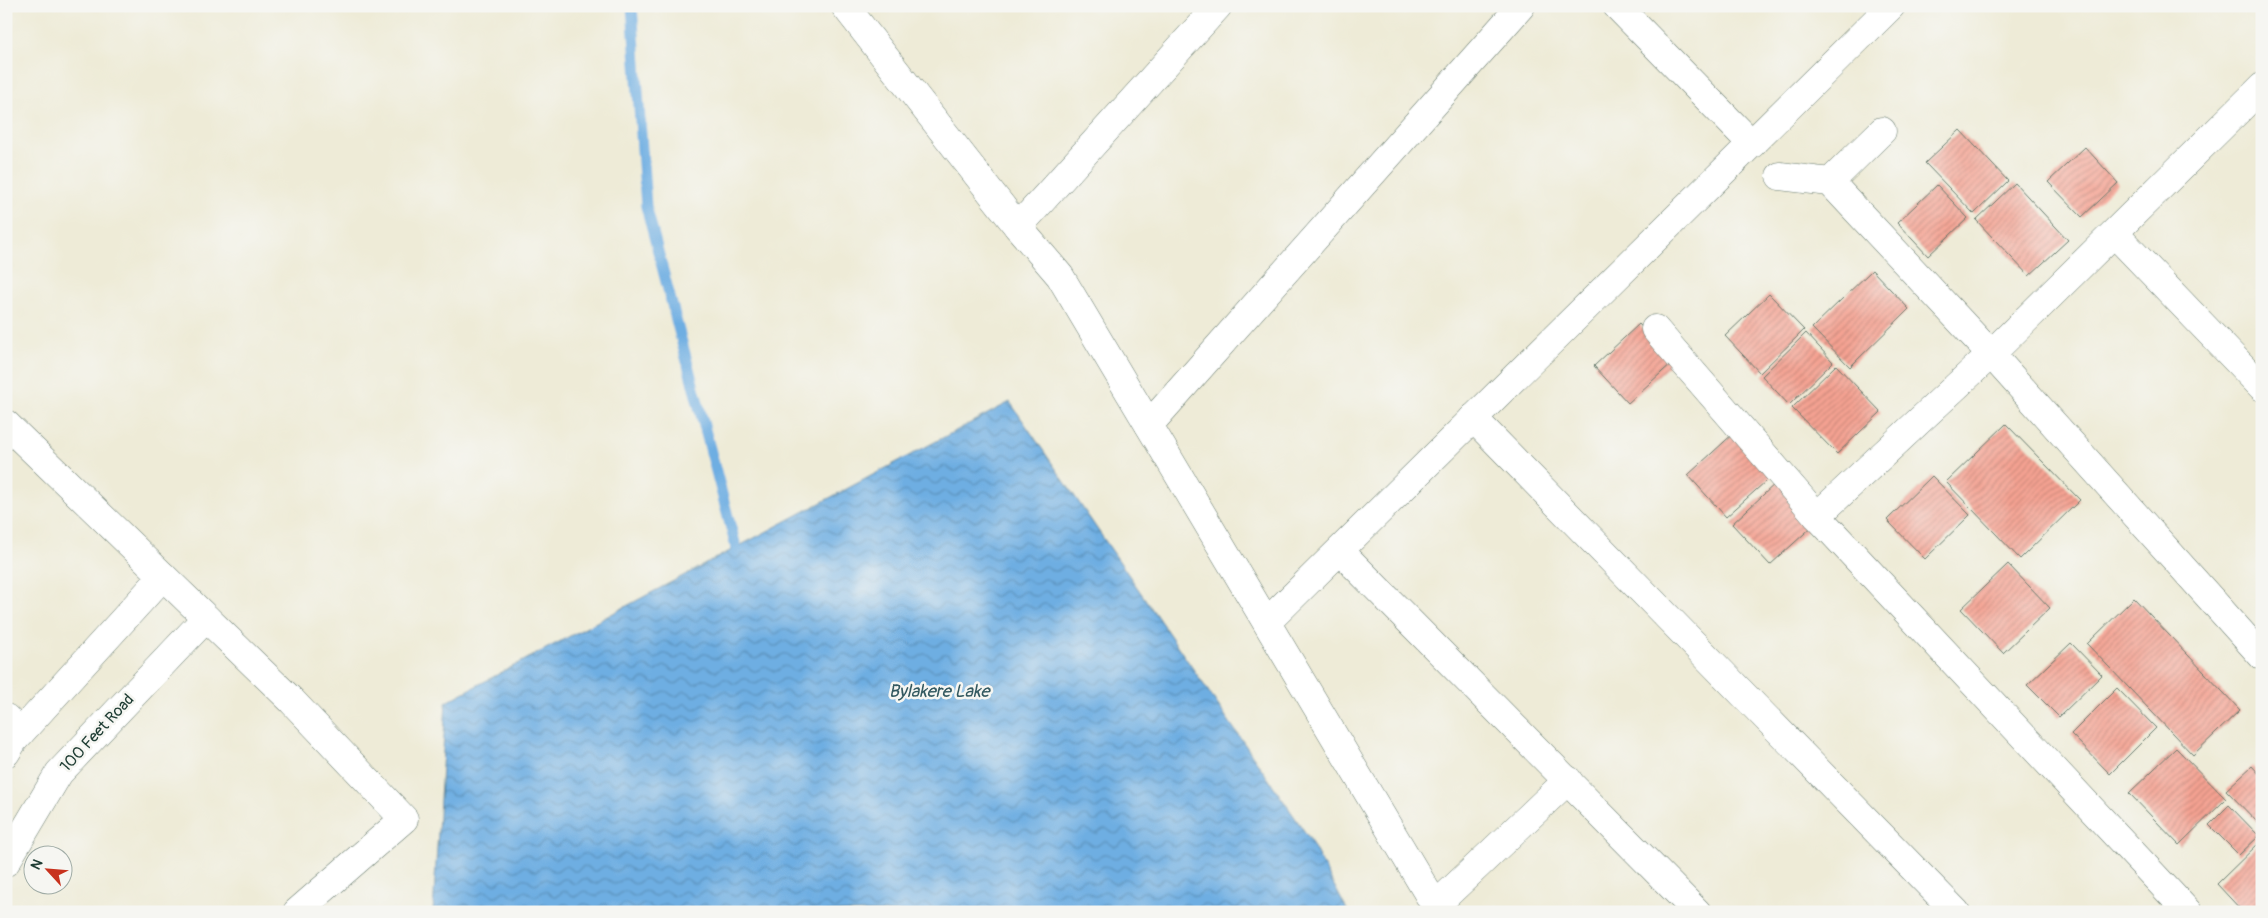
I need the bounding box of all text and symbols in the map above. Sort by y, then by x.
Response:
water label: Bylakere Lake [889,680,991,703]
street label: 100 Feet Road [56,690,138,776]
north arrow [22,846,72,896]
text: N [27,857,46,873]

